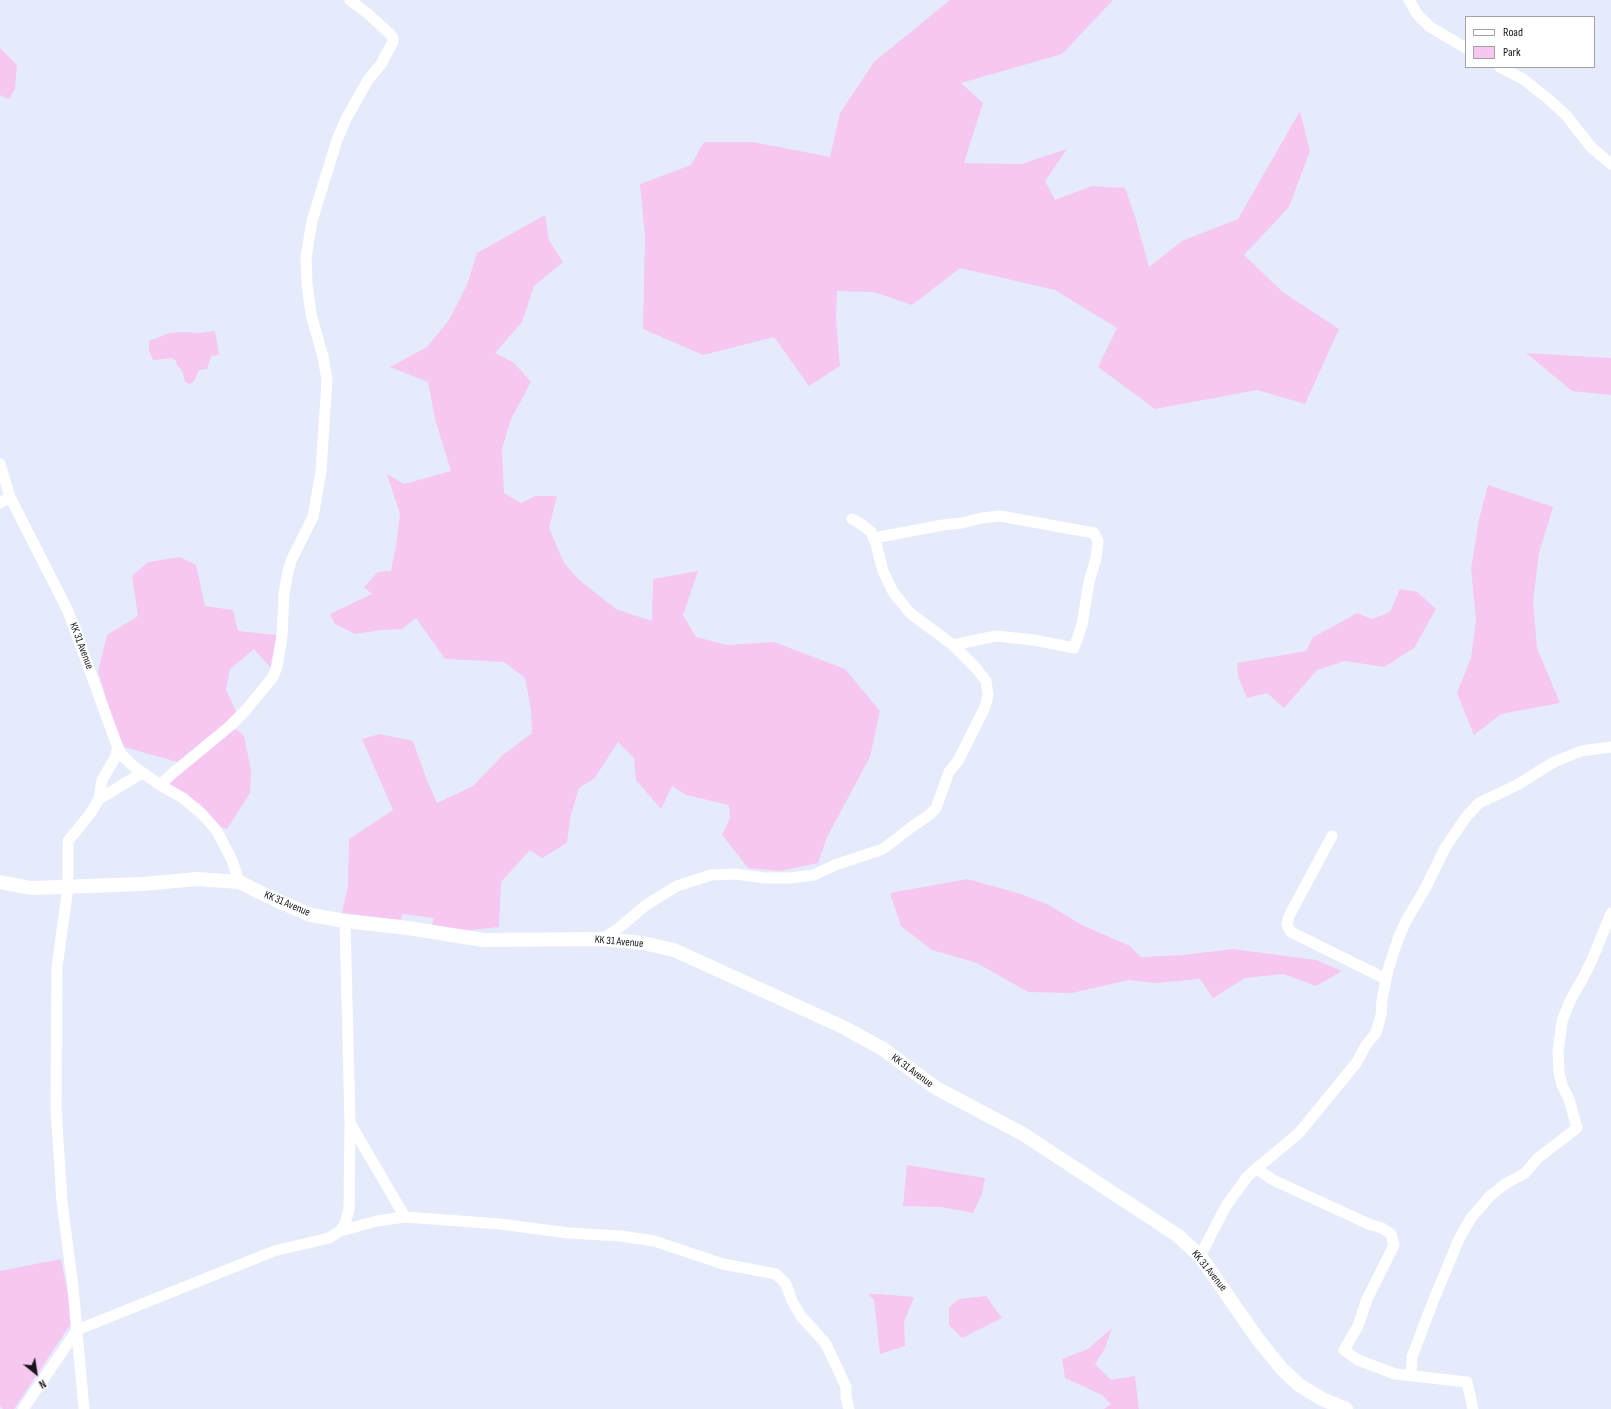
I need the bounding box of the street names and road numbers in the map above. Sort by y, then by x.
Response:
street label: KK 31 Avenue [66,621,96,671]
street label: KK 31 Avenue [262,888,312,920]
street label: KK 31 Avenue [594,933,644,951]
street label: KK 31 Avenue [888,1051,936,1091]
street label: KK 31 Avenue [1189,1248,1229,1294]

